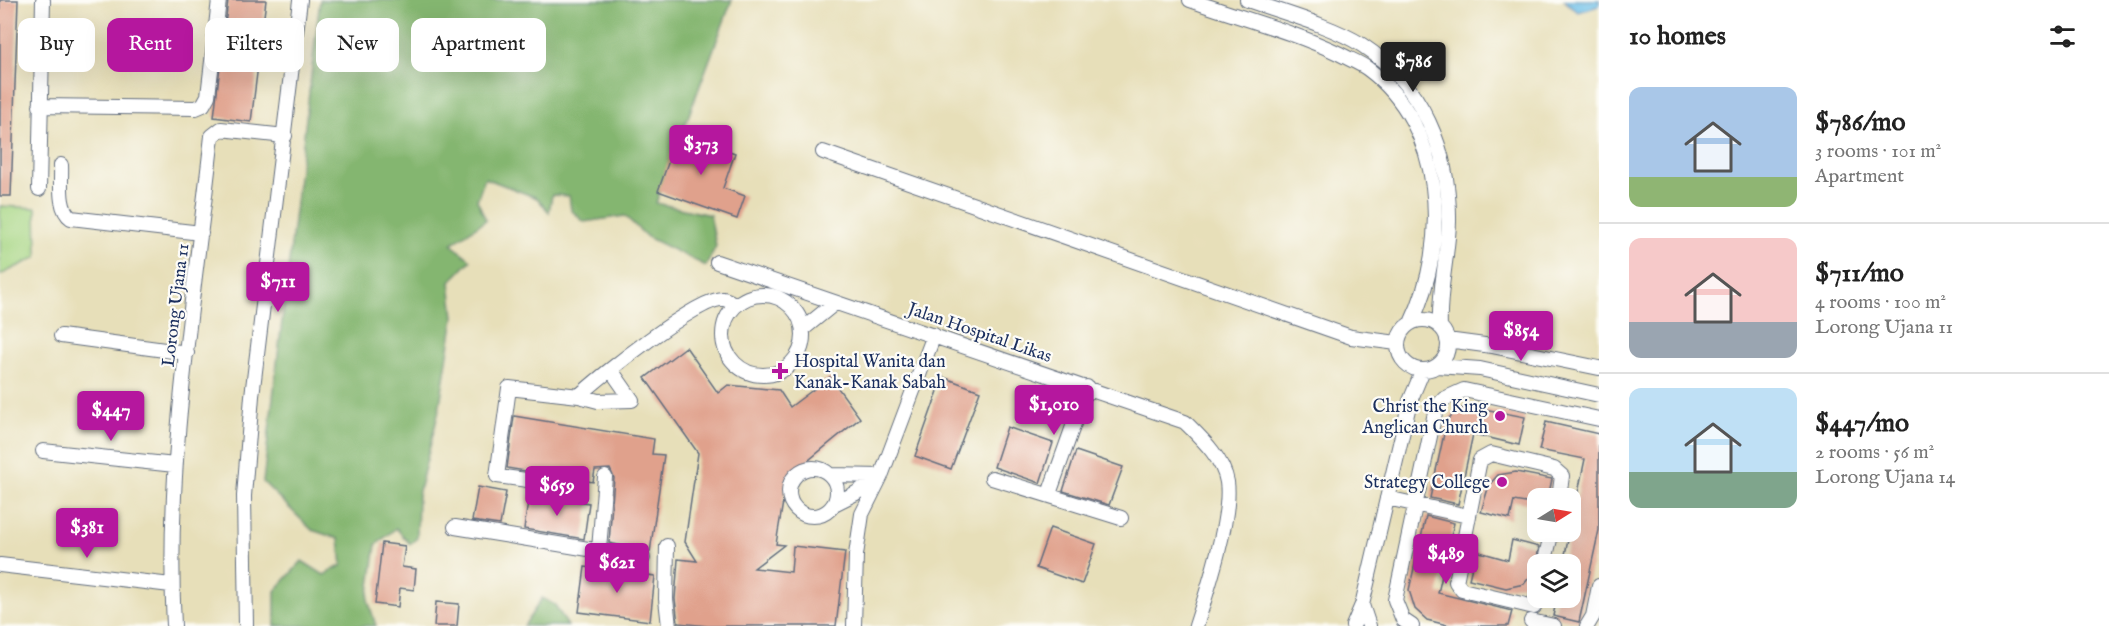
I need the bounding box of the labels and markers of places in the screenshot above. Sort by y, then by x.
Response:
pin: $786 [1377,42,1449,93]
pin: $373 [665,125,737,176]
pin: $711 [242,262,314,313]
pin: $854 [1485,311,1557,362]
place label: Hospital Wanita dan Kanak-Kanak Sabah [794,351,946,395]
marker: Hospital Wanita dan Kanak-Kanak Sabah [771,362,789,380]
pin: $1,010 [1005,385,1103,436]
pin: $447 [75,391,147,442]
place label: Christ the King Anglican Church [1361,396,1488,440]
marker: Christ the King Anglican Church [1493,409,1507,423]
pin: $659 [521,466,593,517]
place label: Strategy College [1364,472,1490,495]
marker: Strategy College [1495,475,1509,489]
pin: $381 [51,508,123,559]
pin: $489 [1410,534,1482,585]
pin: $621 [581,543,653,594]

